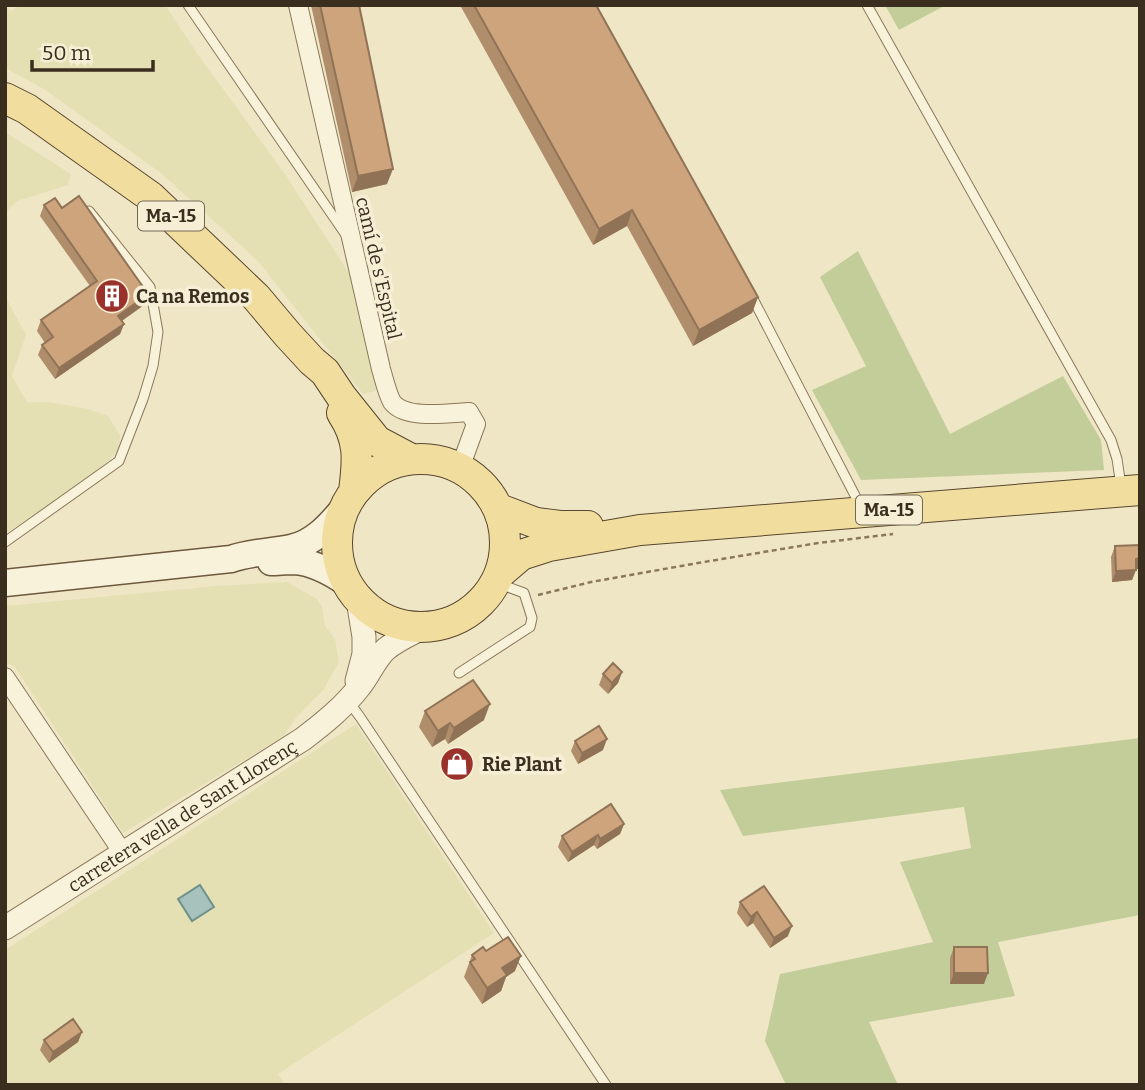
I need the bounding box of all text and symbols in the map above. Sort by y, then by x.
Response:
scale bar [32,28,152,72]
text: 50 m [42,40,91,66]
street label: camí de s'Espital [351,195,406,342]
road number: Ma-15 [138,202,204,230]
building icon: Ca na Remos [93,277,131,315]
place label: Ca na Remos [136,285,249,308]
road number: Ma-15 [856,496,922,524]
street label: carretera vella de Sant Llorenç [64,735,302,897]
shop icon: Rie Plant [438,745,476,783]
place label: Rie Plant [482,753,563,776]

